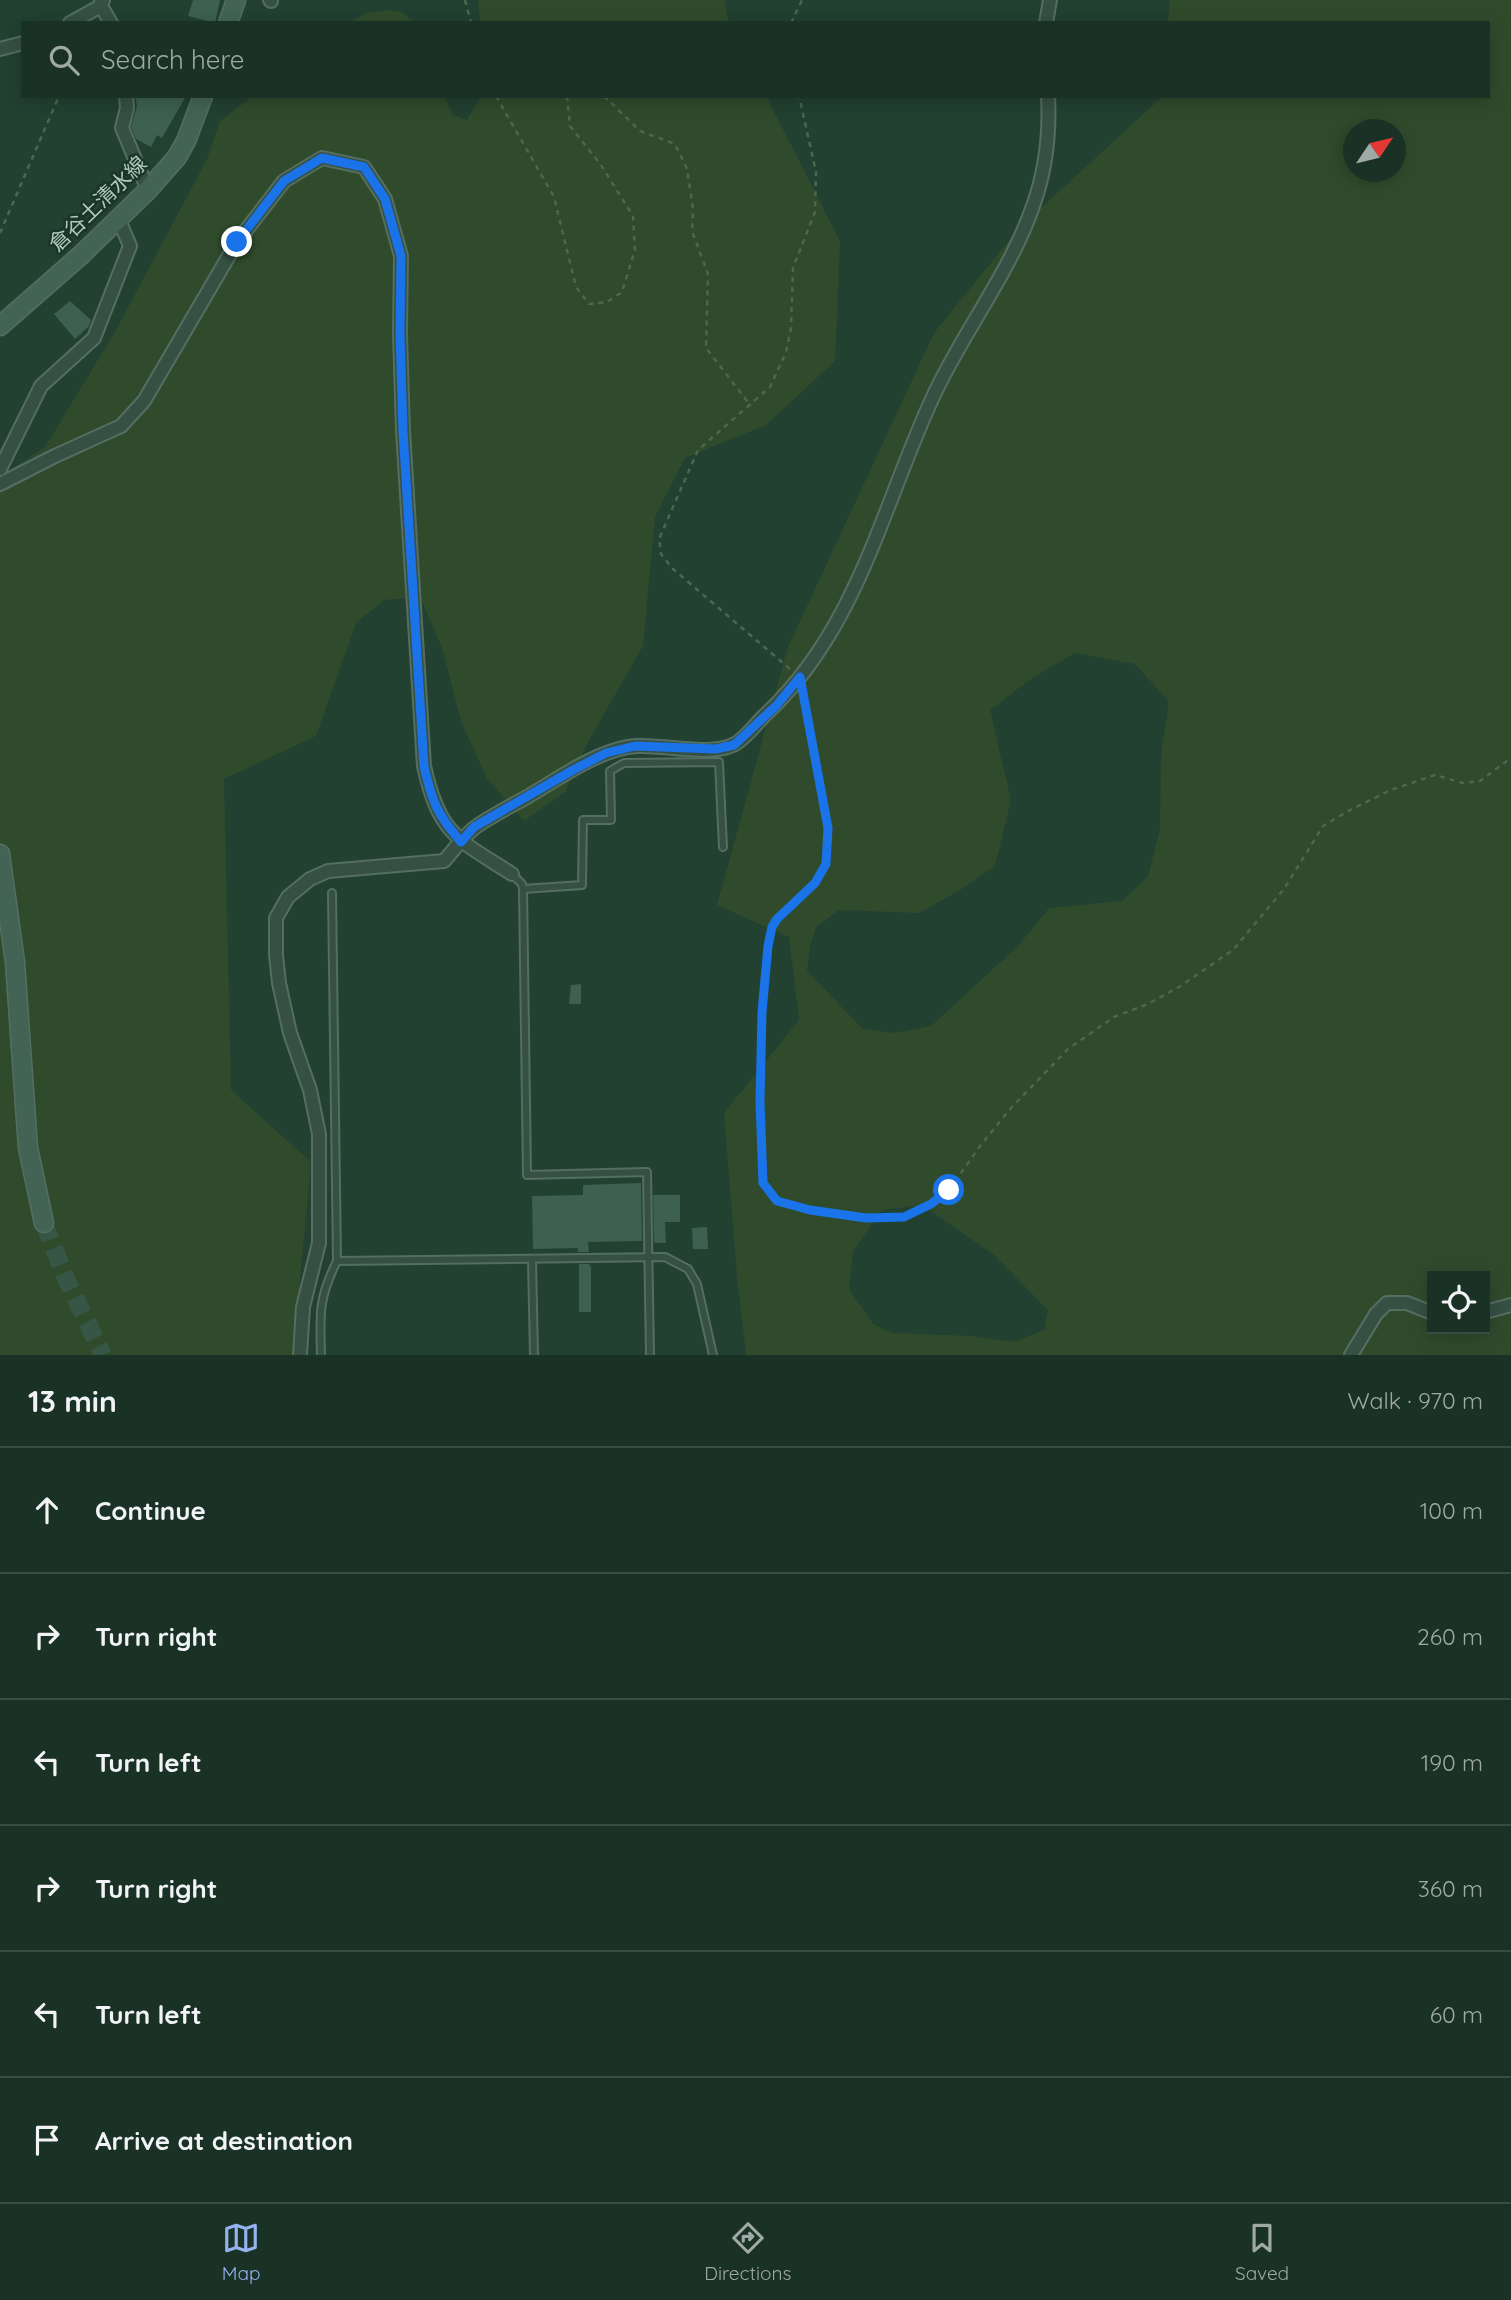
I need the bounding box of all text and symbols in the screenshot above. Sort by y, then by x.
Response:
search box [21,21,1490,98]
icon: search [45,41,83,79]
text: Search here [101,43,245,76]
north arrow [1343,119,1406,182]
street label: 倉谷土清水線 [43,150,152,256]
route end [221,226,252,257]
route start [933,1174,964,1205]
map controls [1427,1271,1490,1334]
button: locate [1427,1271,1490,1334]
text: 13 min [28,1382,117,1420]
text: Walk · 970 m [1348,1386,1483,1415]
icon: ahead [28,1491,66,1529]
text: Continue [95,1494,206,1527]
text: 100 m [1420,1496,1483,1525]
icon: right [28,1617,66,1655]
text: Turn right [95,1620,217,1653]
text: 260 m [1417,1622,1483,1651]
icon: left [28,1743,66,1781]
text: Turn left [95,1746,202,1779]
text: 190 m [1421,1748,1483,1777]
icon: right [28,1869,66,1907]
text: Turn right [95,1872,217,1905]
text: 360 m [1418,1874,1483,1903]
icon: left [28,1995,66,2033]
text: Turn left [95,1998,202,2031]
text: 60 m [1430,2000,1483,2029]
icon: arrive [28,2121,66,2159]
text: Arrive at destination [95,2124,353,2157]
tab: Map [222,2219,261,2285]
tab: Directions [704,2219,791,2285]
tab: Saved [1235,2219,1289,2285]

